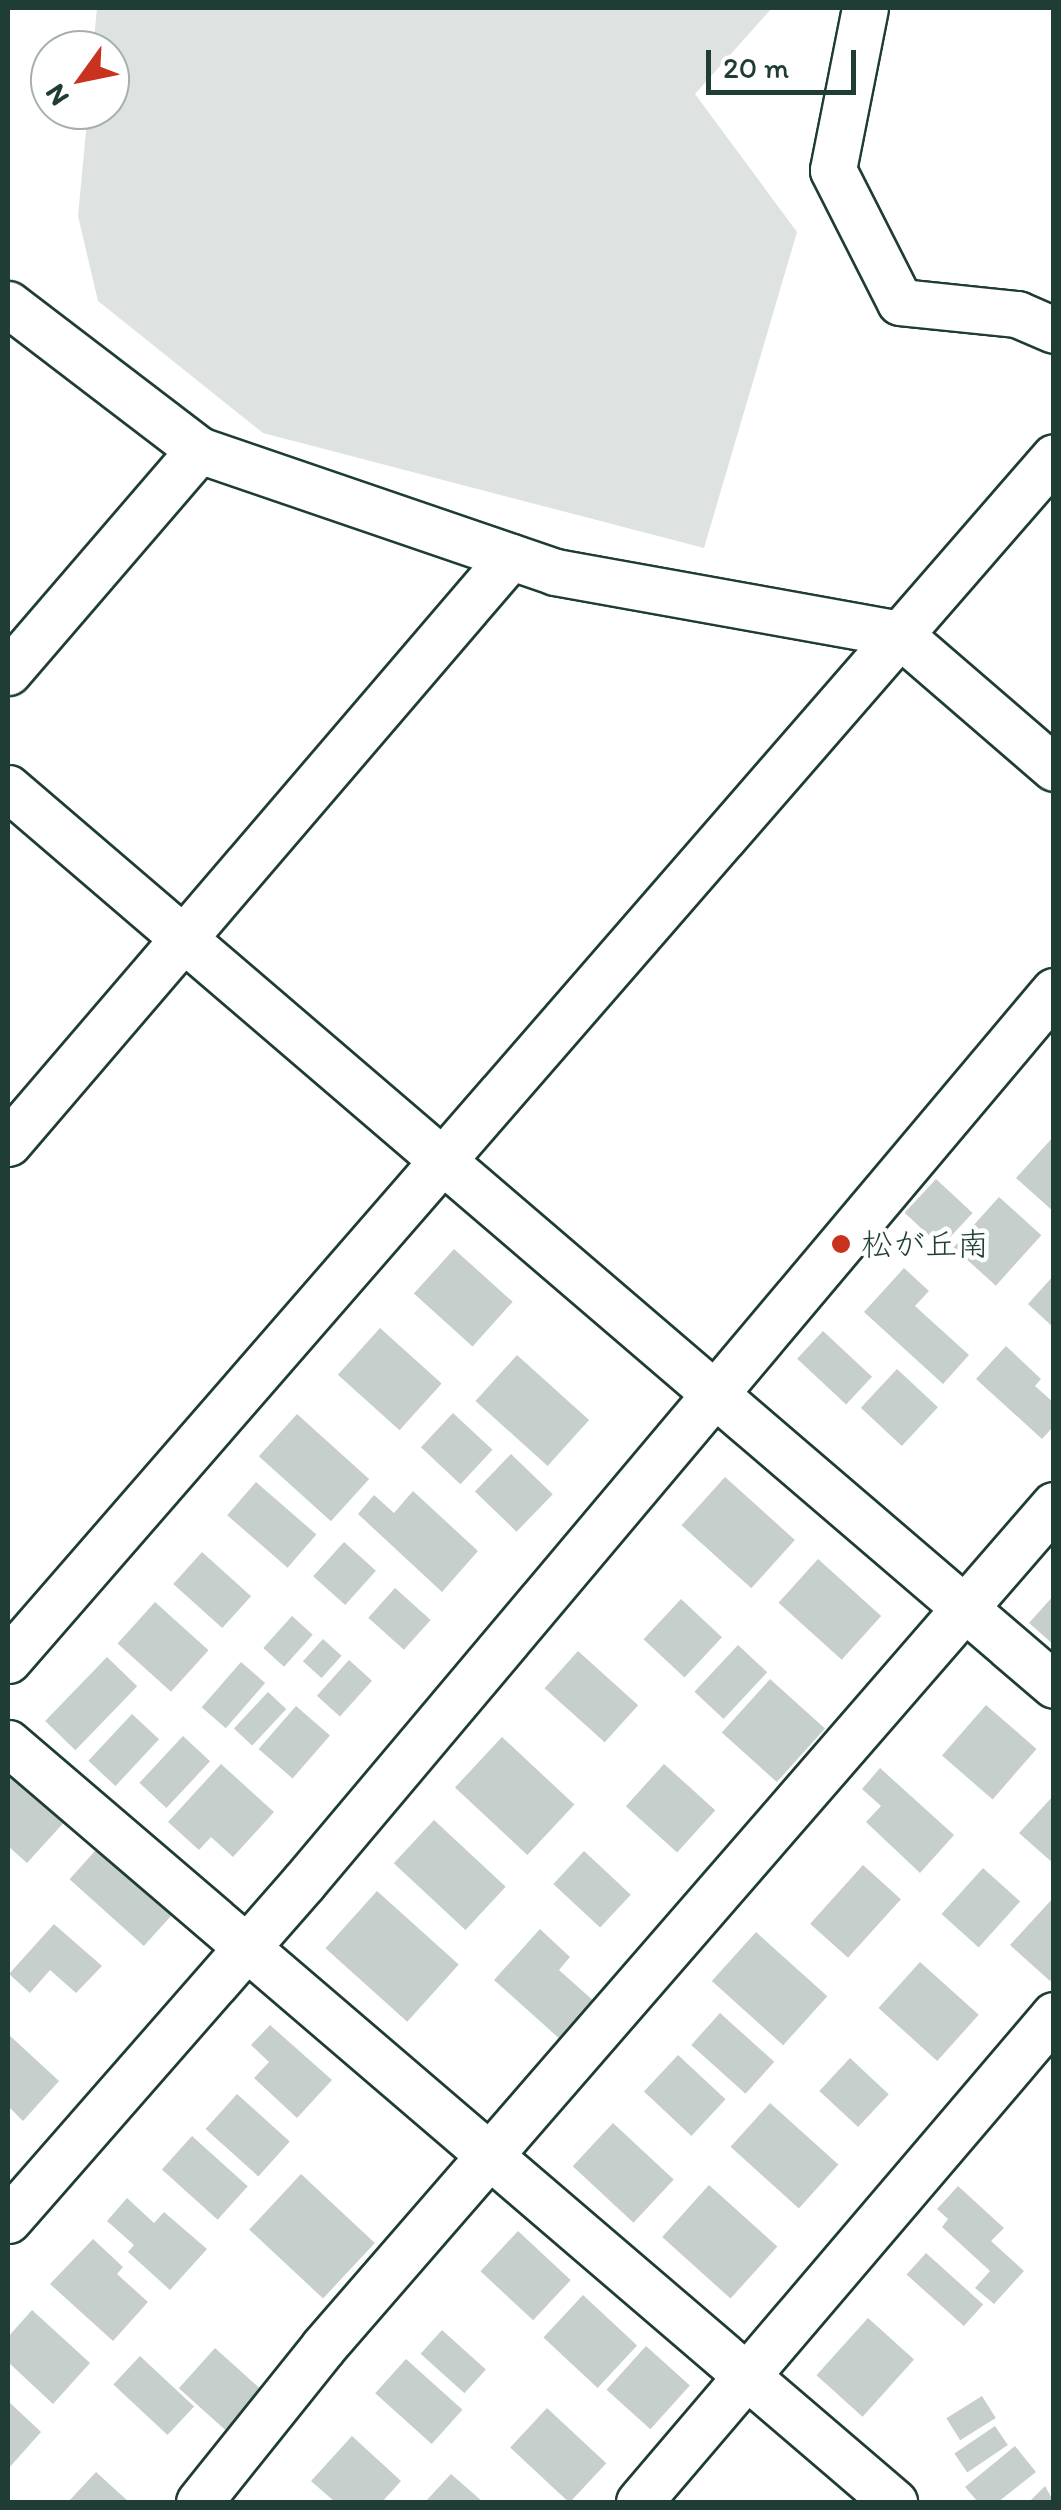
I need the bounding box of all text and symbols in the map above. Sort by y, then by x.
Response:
north arrow [30,30,130,130]
scale bar [711,30,861,92]
text: 20 m [723,49,789,86]
text: N [37,78,76,112]
place label: 松が丘南 [861,1225,989,1263]
marker: 松が丘南 [830,1233,852,1255]

